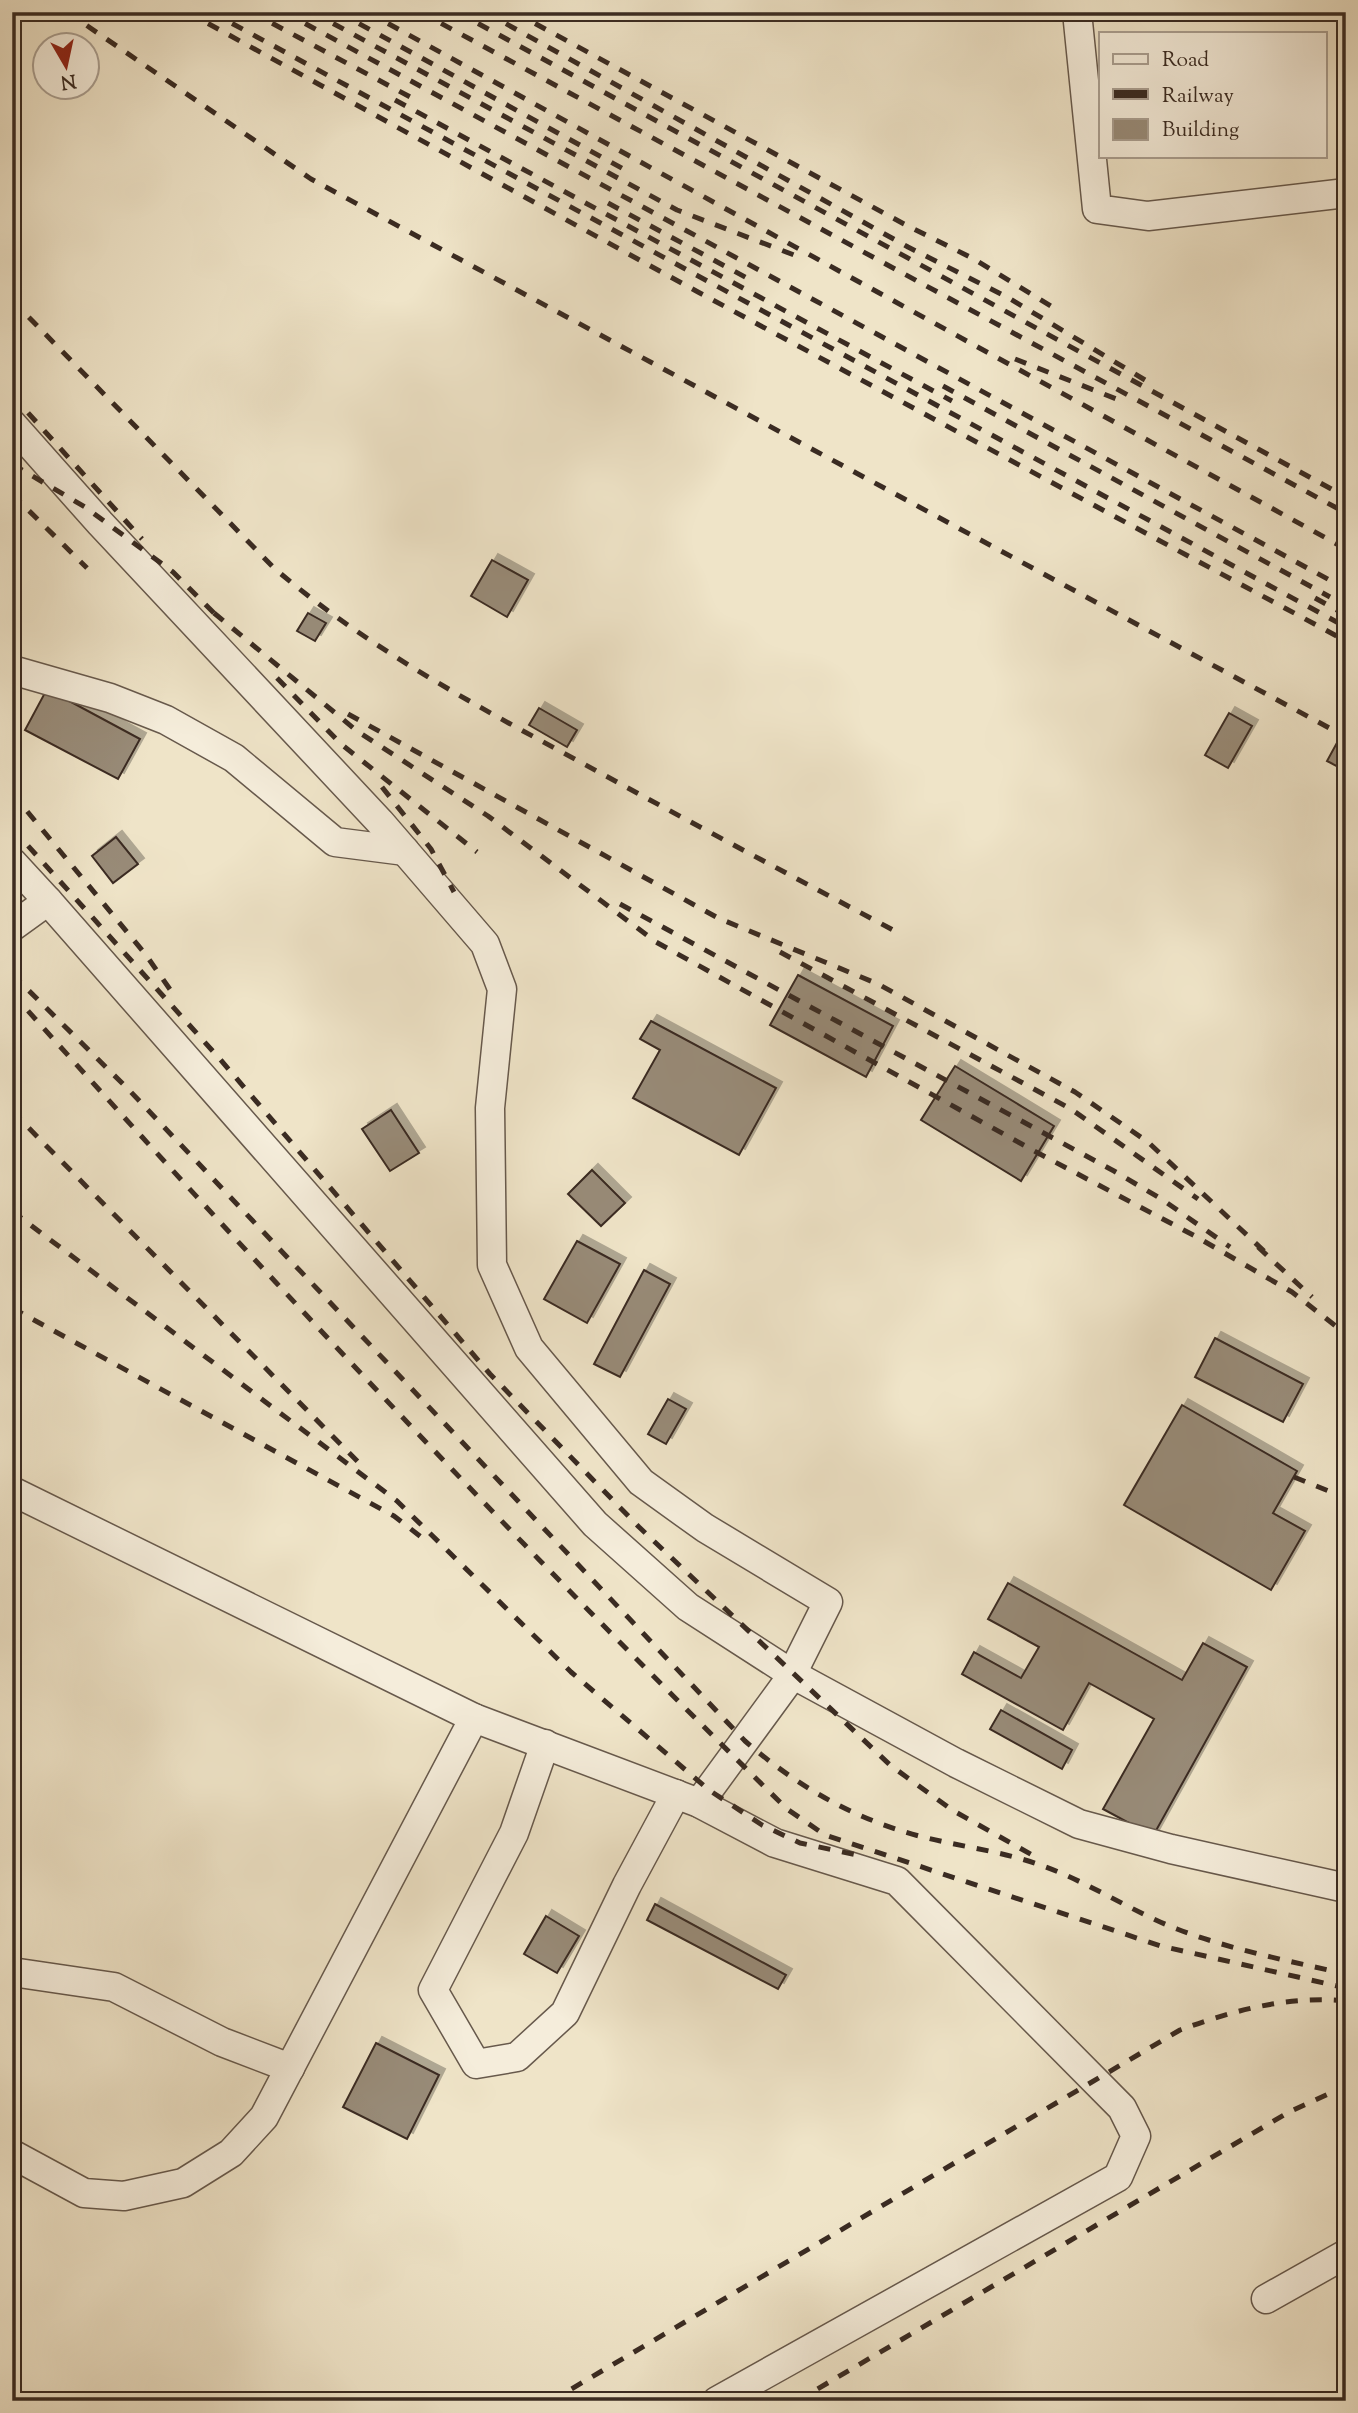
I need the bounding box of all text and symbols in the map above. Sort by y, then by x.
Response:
north arrow [32,32,102,102]
legend [1099,32,1326,158]
text: Road [1162,46,1209,76]
text: N [59,66,78,95]
text: Railway [1162,82,1234,112]
text: Building [1162,116,1239,146]

